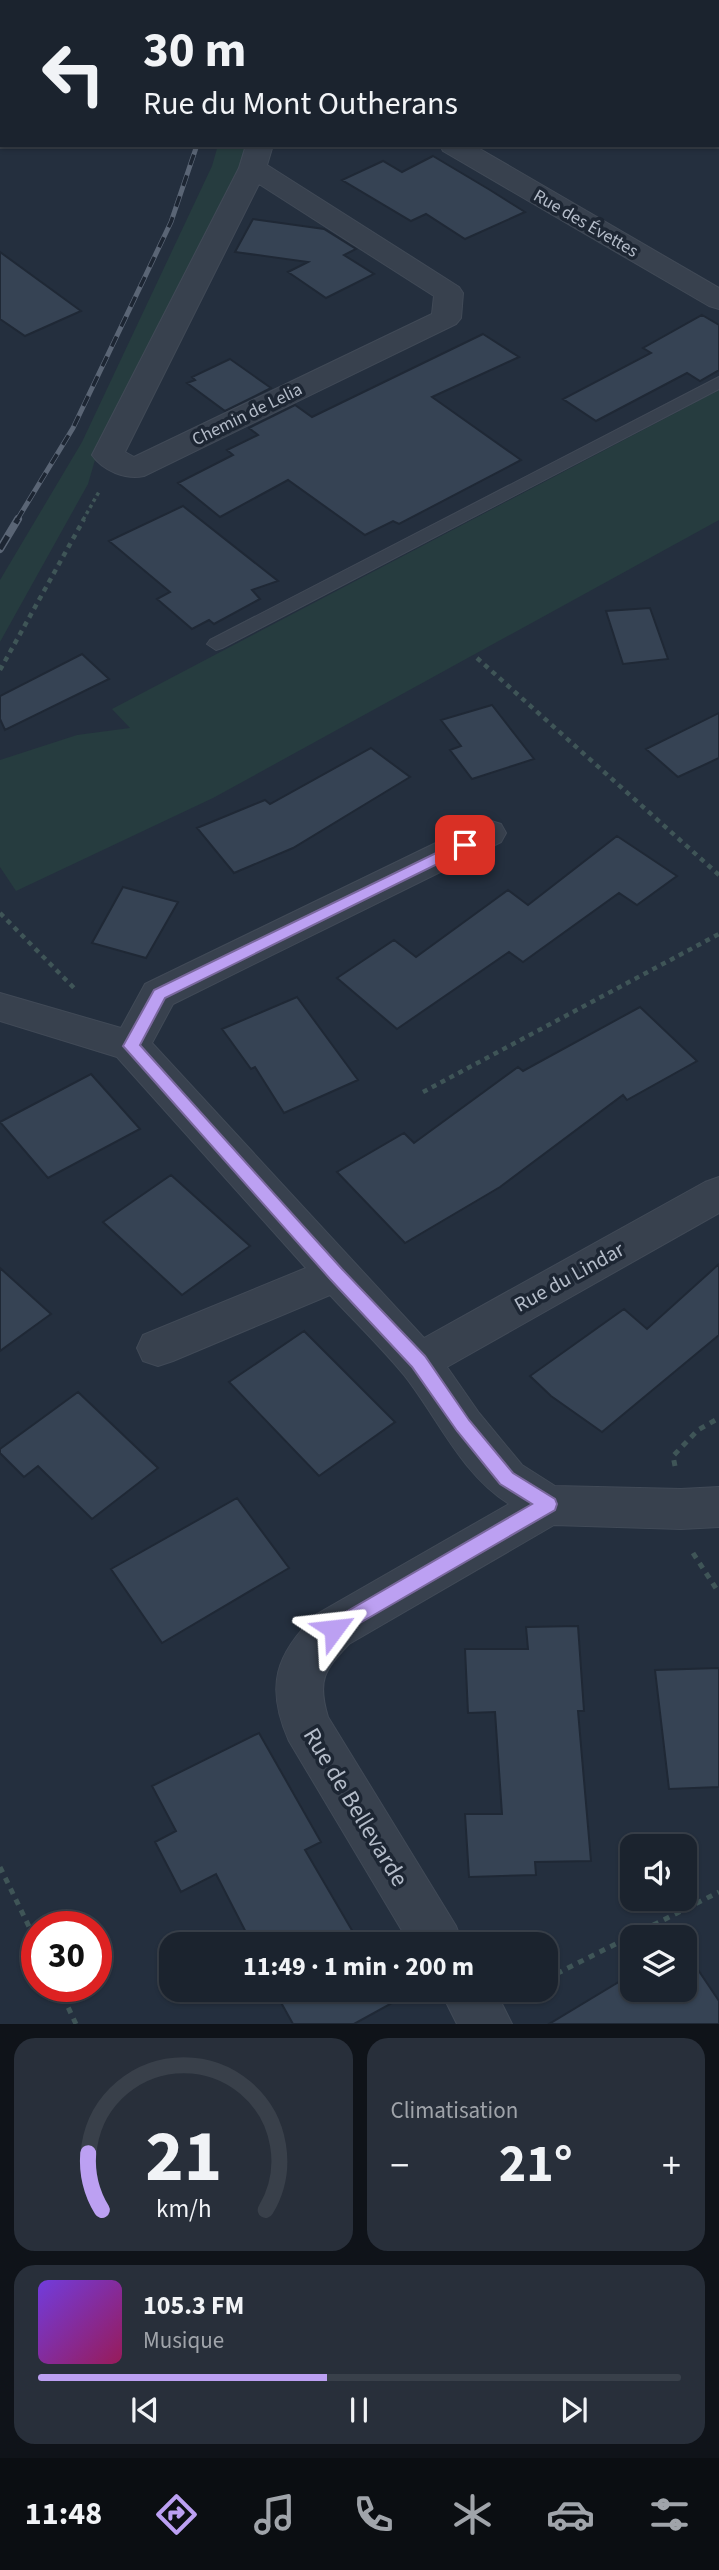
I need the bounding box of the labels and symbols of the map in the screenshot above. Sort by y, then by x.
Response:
street label: Rue des Évettes [529,183,643,264]
street label: Chemin de Lelia [188,377,307,452]
pin [435,815,495,875]
street label: Rue du Lindar [509,1234,630,1320]
position arrow [297,1592,371,1666]
street label: Rue de Bellevarde [294,1721,417,1893]
speed limit sign: 30 [21,1911,112,2002]

